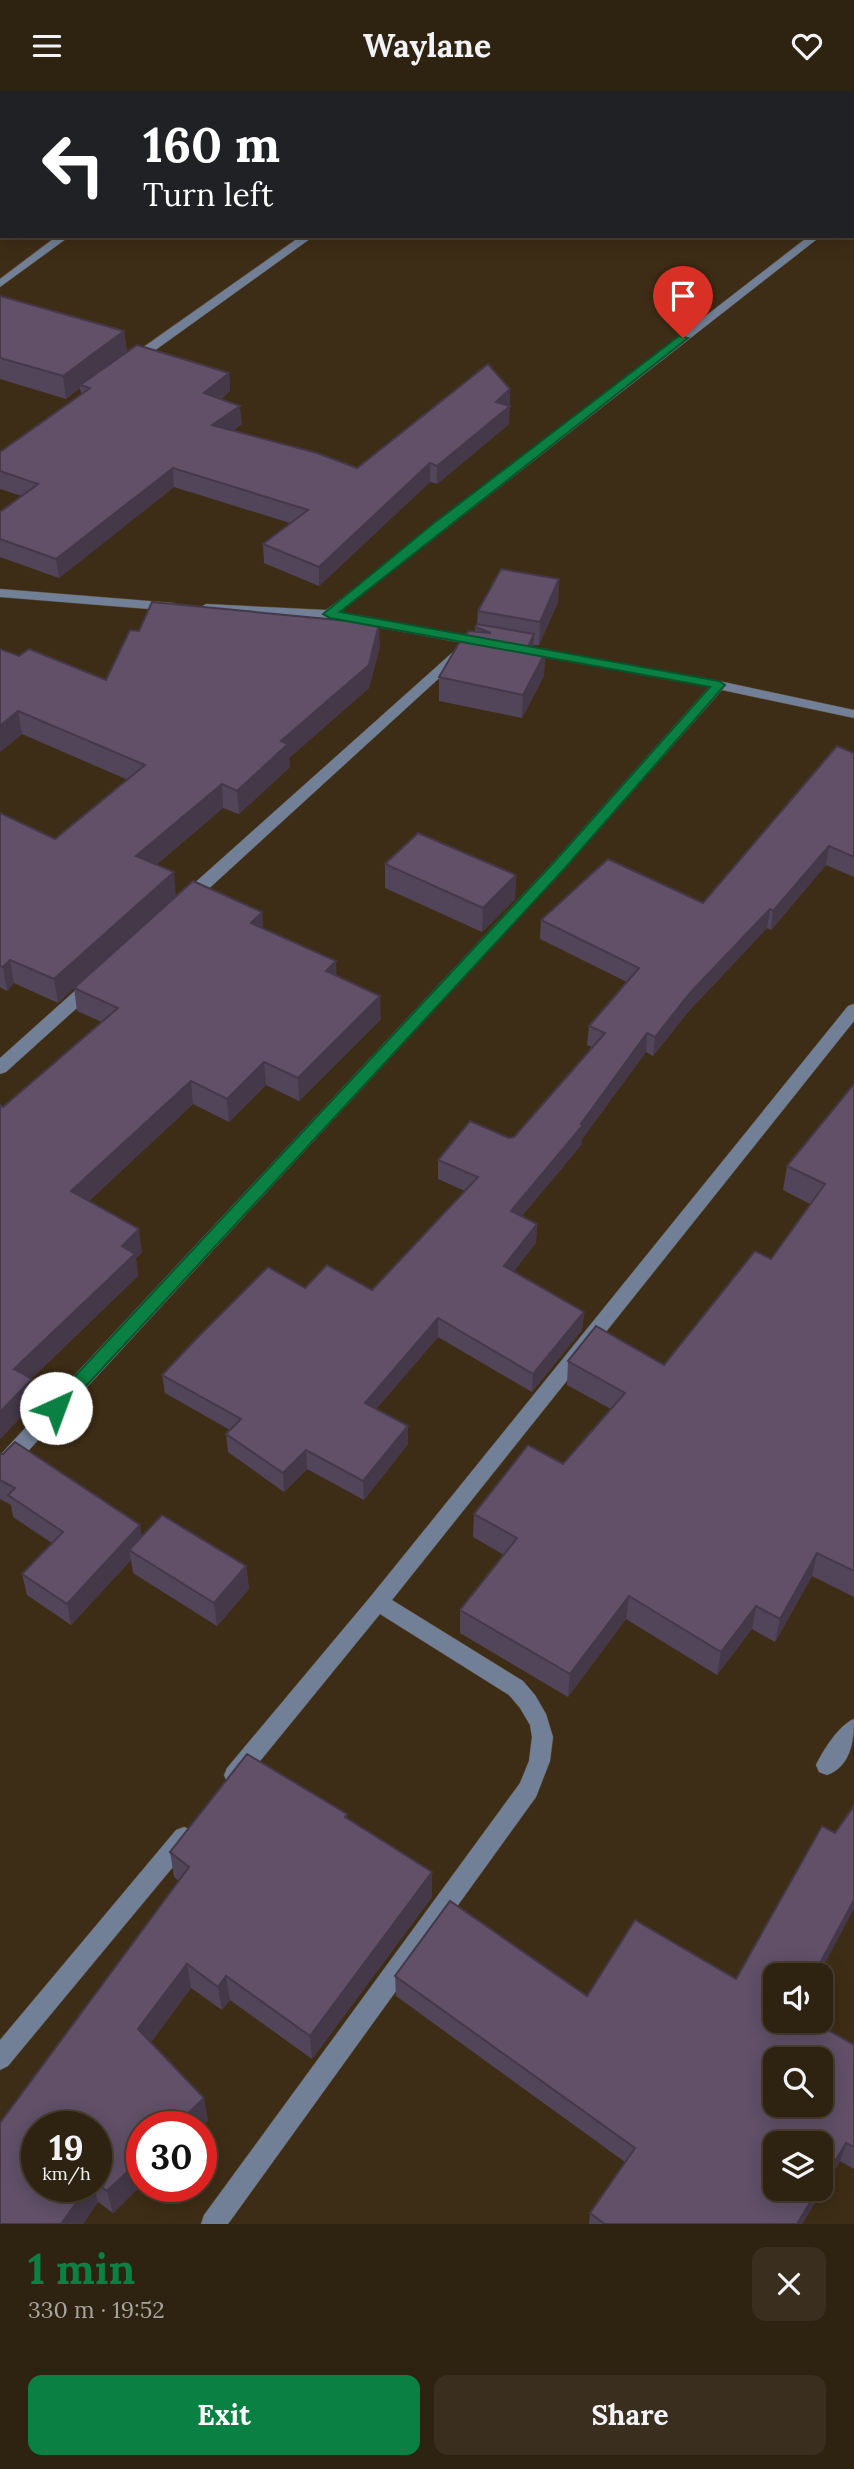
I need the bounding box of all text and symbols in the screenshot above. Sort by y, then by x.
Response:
text: Waylane [363,25,491,66]
icon: menu [28,27,66,65]
icon: heart [788,27,826,65]
text: 160 m [143,113,280,175]
icon: left [28,119,119,210]
text: Turn left [143,174,273,215]
pin [653,266,713,338]
icon: arrive [664,277,702,315]
position arrow [19,1371,93,1445]
map controls [763,1963,833,2201]
button: sound [763,1963,833,2033]
button: search [763,2047,833,2117]
speed limit sign: 30 [126,2111,217,2202]
text: 19 [49,2125,84,2170]
button: layers [763,2131,833,2201]
text: km/h [42,2162,91,2185]
text: 1 min [28,2242,135,2296]
button: close [752,2247,826,2321]
text: 330 m · 19:52 [28,2295,165,2324]
button: Exit [28,2375,420,2455]
button: Share [434,2375,826,2455]

